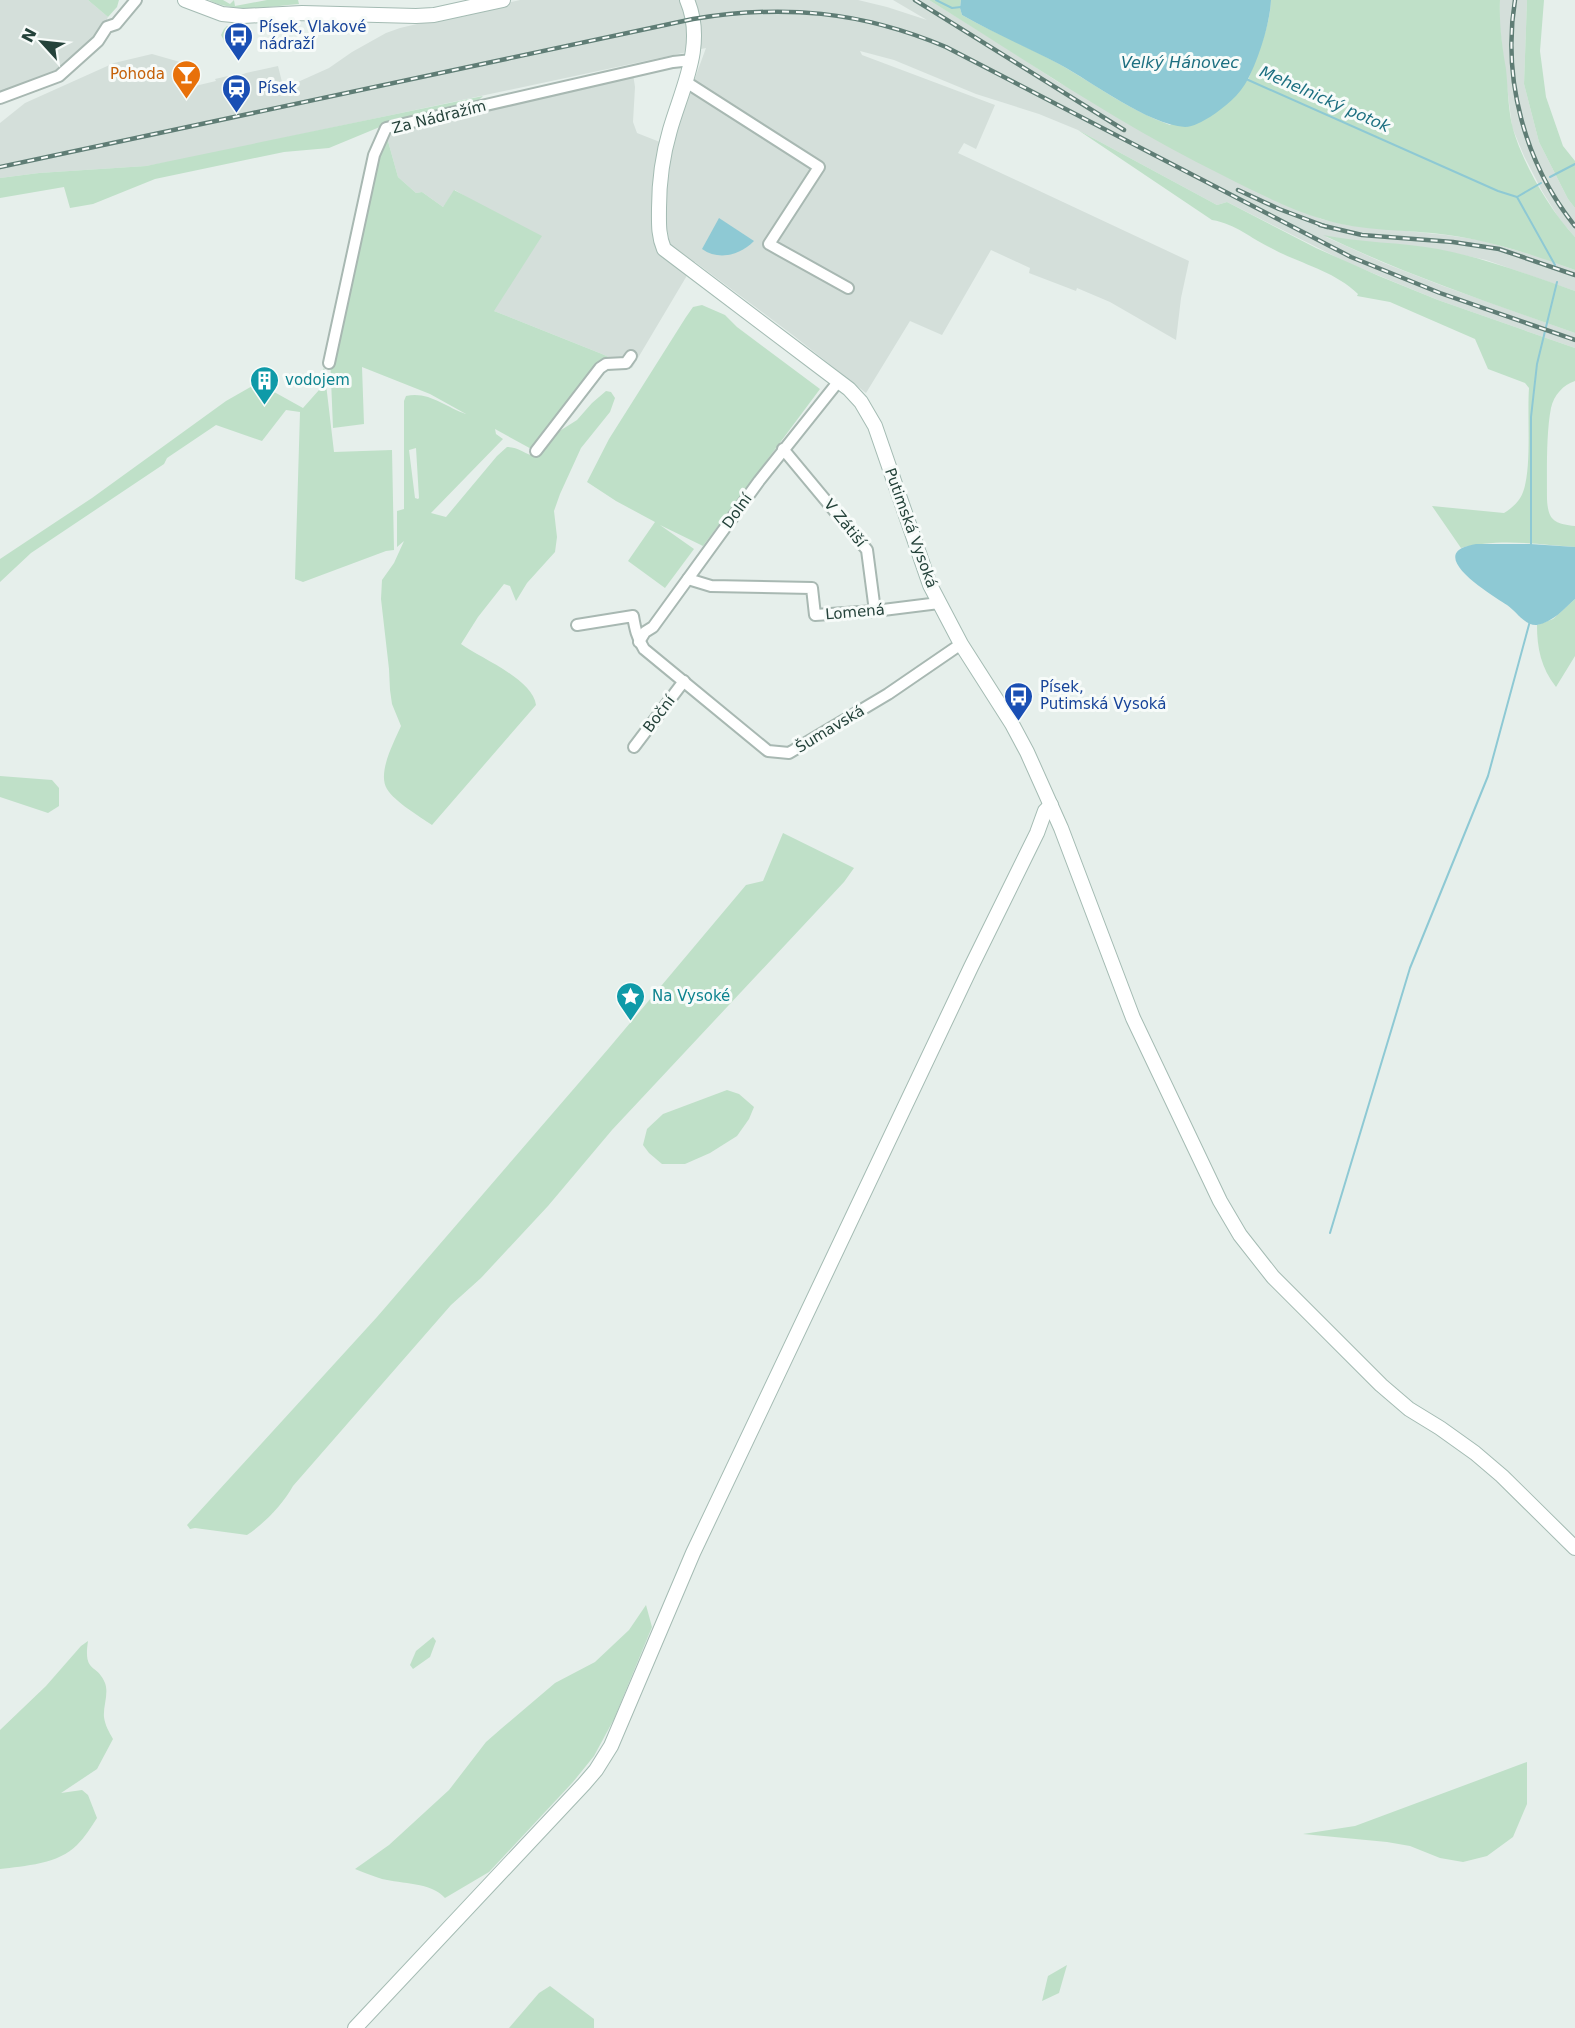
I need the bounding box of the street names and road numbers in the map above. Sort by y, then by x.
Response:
street label: Za Nádražím [390,97,488,137]
street label: Putimská Vysoká [881,465,941,591]
street label: Dolní [718,489,756,532]
street label: V Zátiší [820,495,870,551]
street label: Lomená [824,600,886,624]
street label: Boční [639,691,679,736]
street label: Šumavská [792,701,868,757]

